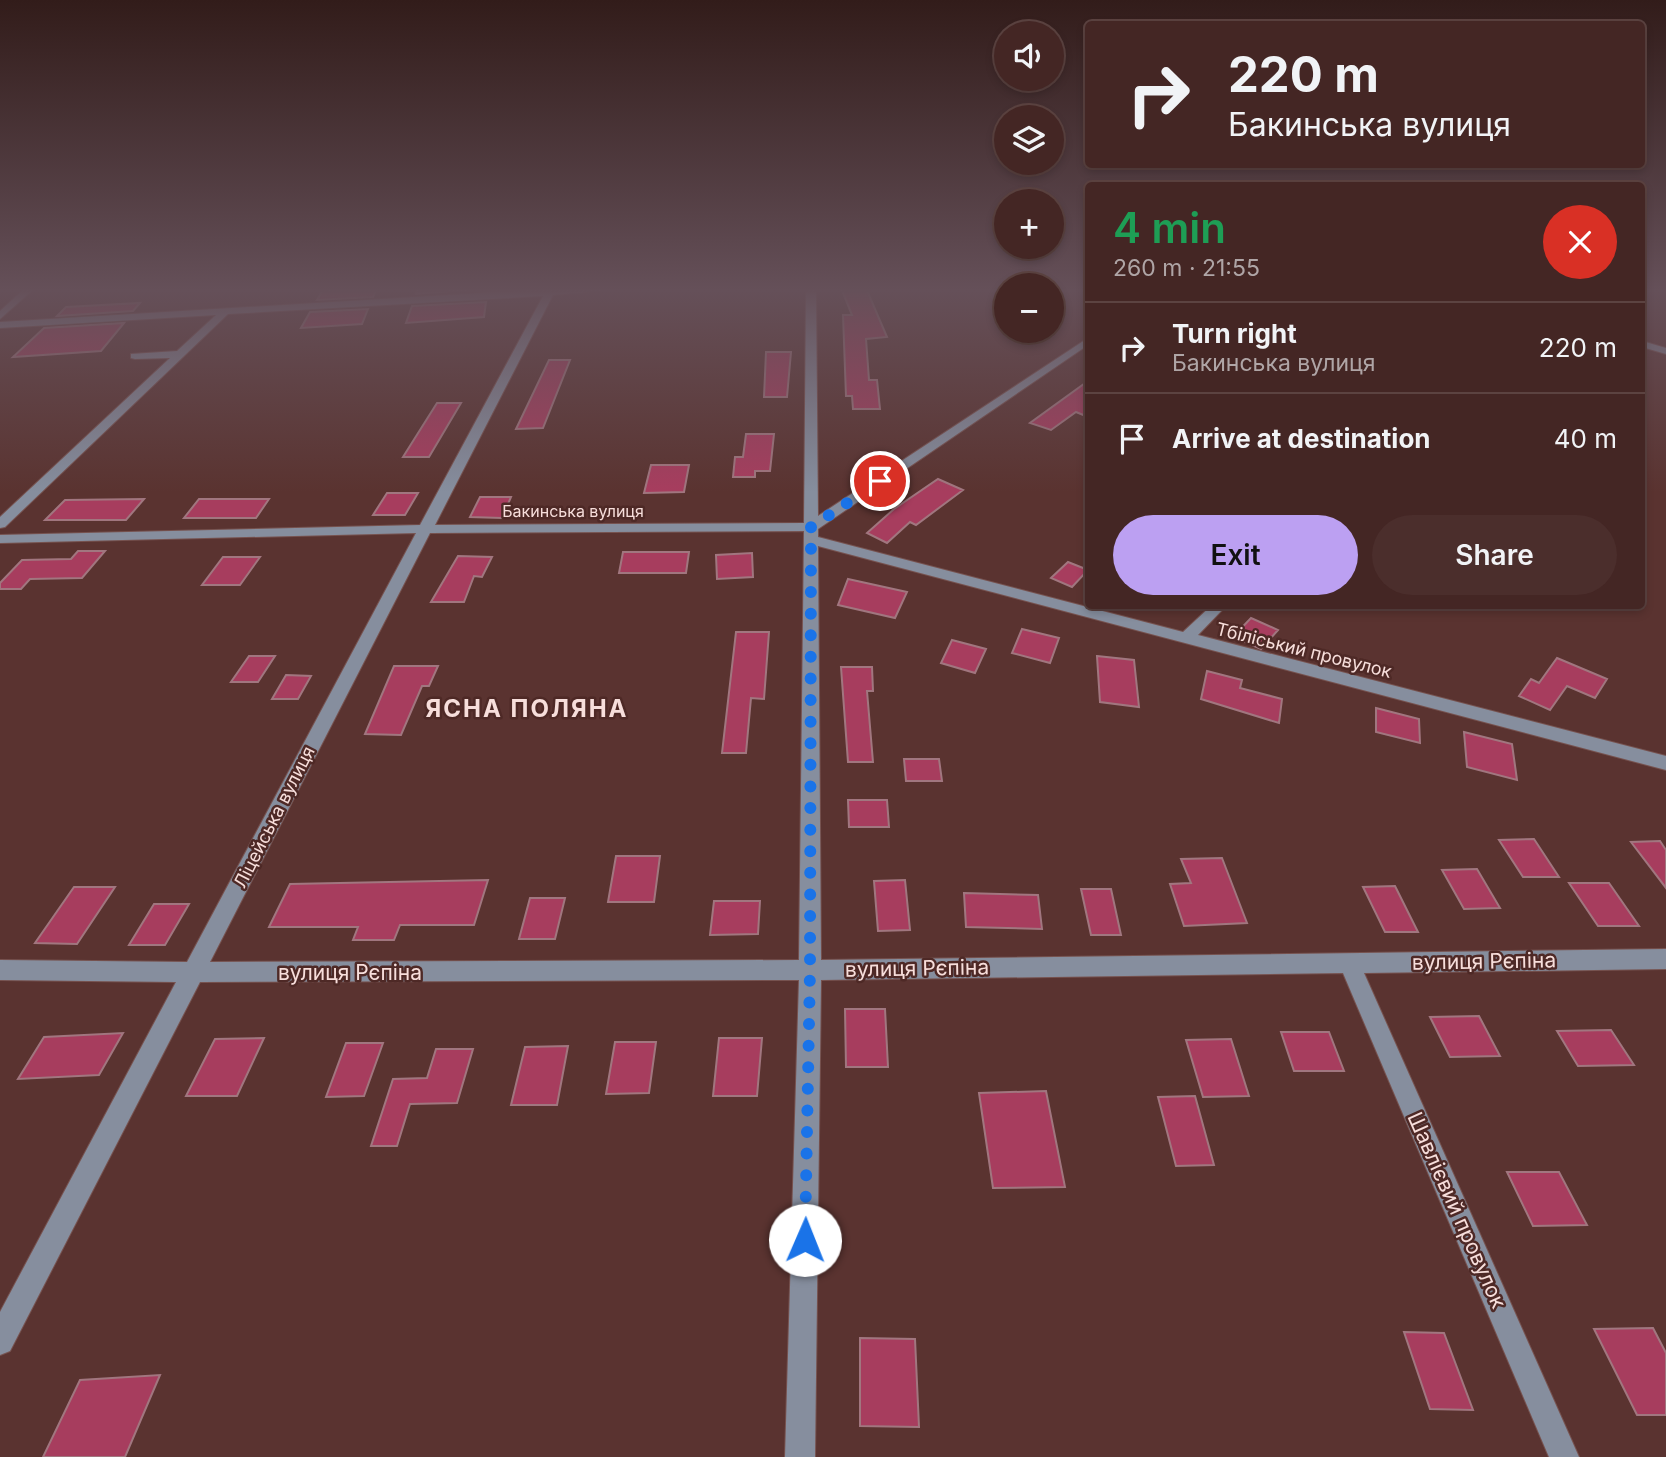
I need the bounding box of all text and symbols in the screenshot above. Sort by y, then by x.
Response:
map controls [994,21,1064,343]
button: sound [994,21,1064,91]
text: 220 m [1228,45,1379,104]
icon: right [1113,49,1204,140]
button: layers [994,105,1064,175]
text: Бакинська вулиця [1228,105,1511,144]
button: + [994,189,1064,259]
text: 4 min [1113,202,1226,253]
button: close [1543,205,1617,279]
text: 260 m · 21:55 [1113,254,1260,282]
button: − [994,273,1064,343]
text: Turn right [1172,318,1297,349]
icon: right [1113,329,1151,367]
text: 220 m [1539,332,1617,363]
text: Бакинська вулиця [1172,349,1375,377]
icon: arrive [1113,420,1151,458]
text: Arrive at destination [1172,423,1431,454]
text: 40 m [1554,423,1617,454]
pin [850,451,910,511]
icon: arrive [861,462,899,500]
street label: Бакинська вулиця [502,501,644,521]
button: Exit [1113,515,1358,595]
button: Share [1372,515,1617,595]
street label: Тбіліський провулок [1214,618,1394,682]
district label: ЯСНА ПОЛЯНА [425,694,629,723]
street label: Ліцейська вулиця [229,743,319,891]
street label: вулиця Рєпіна [1412,947,1556,975]
street label: вулиця Рєпіна [845,954,989,982]
street label: вулиця Рєпіна [278,960,422,985]
street label: Шавлієвий провулок [1402,1108,1512,1312]
position arrow [768,1203,842,1277]

